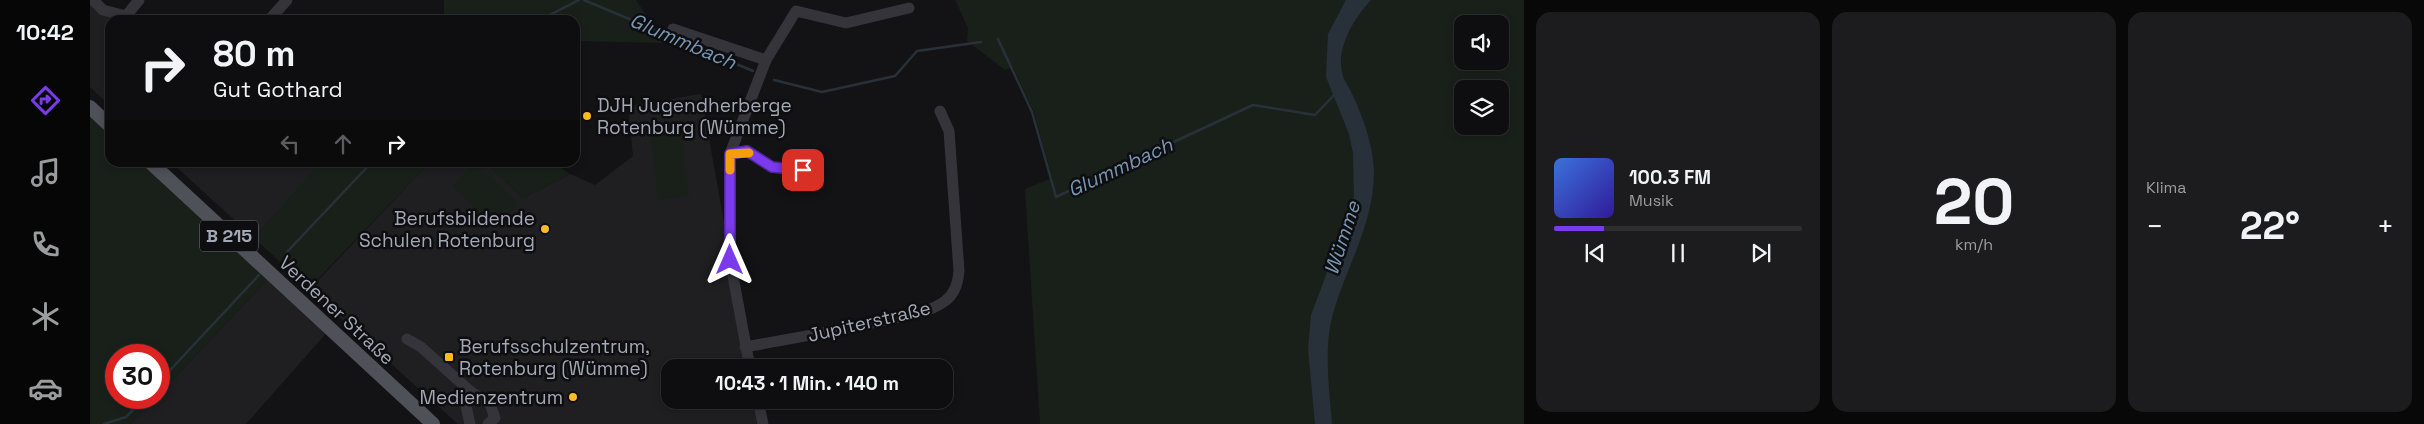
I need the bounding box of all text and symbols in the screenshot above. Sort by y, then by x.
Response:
water label: Glummbach [626,7,741,75]
map controls [1454,15,1509,135]
button: sound [1454,15,1509,70]
text: 10:42 [16,18,74,46]
text: 80 m [213,32,295,76]
icon: right [130,35,195,100]
text: Gut Gothard [213,75,343,103]
button: layers [1454,80,1509,135]
icon: directions [28,83,63,118]
place label: DJH Jugendherberge Rotenburg (Wümme) [597,93,792,140]
marker: DJH Jugendherberge Rotenburg (Wümme) [581,110,593,122]
icon: left [276,130,304,158]
icon: ahead [329,130,357,158]
icon: right [382,130,410,158]
water label: Glummbach [1063,131,1177,203]
pin [782,149,824,191]
icon: music [28,155,63,190]
icon: arrive [789,156,817,184]
text: 20 [1934,160,2014,243]
text: 100.3 FM [1629,165,1711,190]
text: Klima [2146,177,2187,198]
text: Musik [1629,190,1674,211]
water label: Wümme [1318,197,1366,278]
text: 22° [2240,202,2300,250]
place label: Berufsbildende Schulen Rotenburg [359,206,535,253]
text: − [2146,208,2163,244]
text: + [2377,208,2394,244]
road number: B 215 [200,220,258,252]
marker: Berufsbildende Schulen Rotenburg [539,223,551,235]
icon: phone [28,227,63,262]
position arrow [703,233,755,285]
text: km/h [1955,234,1993,255]
icon: previous [1581,239,1609,267]
icon: pause [1664,239,1692,267]
icon: next [1747,239,1775,267]
street label: Verdener Straße [274,250,400,370]
street label: Jupiterstraße [805,295,933,348]
icon: climate [28,299,63,334]
place label: Berufsschulzentrum, Rotenburg (Wümme) [459,334,650,381]
speed limit sign: 30 [105,344,170,409]
marker: Berufsschulzentrum, Rotenburg (Wümme) [443,351,455,363]
icon: car [28,371,63,406]
text: 10:43 · 1 Min. · 140 m [715,371,899,396]
place label: Medienzentrum [419,385,563,410]
marker: Medienzentrum [567,391,579,403]

